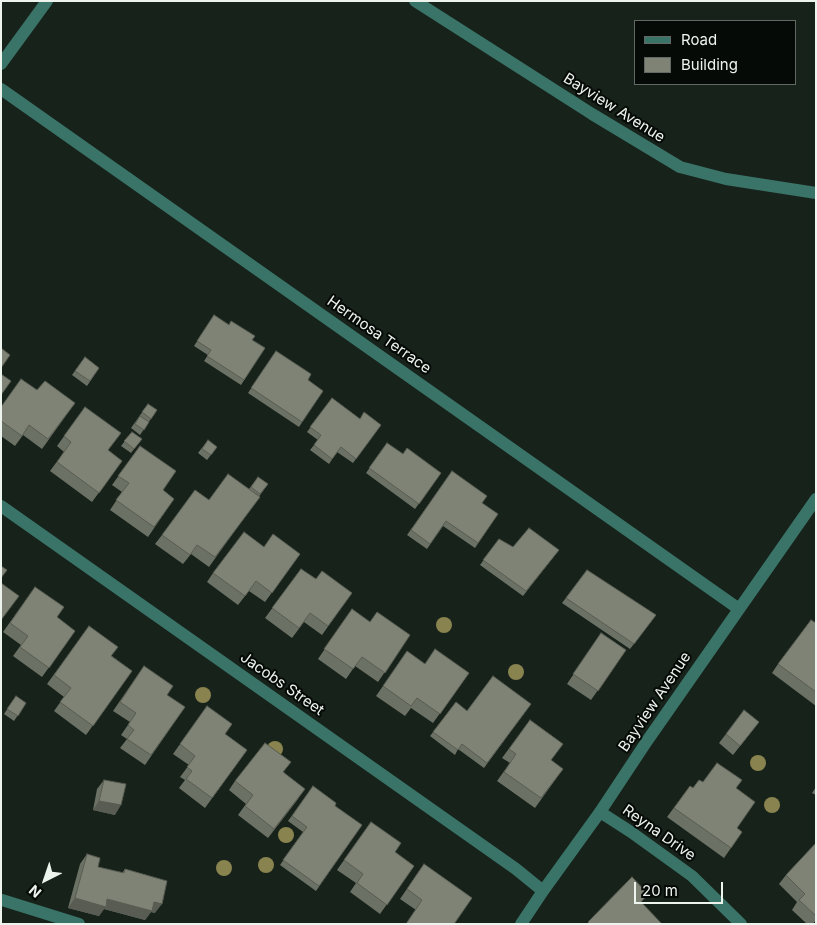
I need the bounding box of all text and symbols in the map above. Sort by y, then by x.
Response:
legend [634,20,797,85]
text: Road [681,30,717,49]
text: Building [681,55,738,74]
street label: Bayview Avenue [560,70,668,146]
street label: Hermosa Terrace [323,292,435,378]
street label: Jacobs Street [237,648,327,720]
street label: Bayview Avenue [615,649,695,755]
street label: Reyna Drive [619,801,699,865]
north arrow [20,855,70,905]
scale bar [637,872,726,904]
text: 20 m [642,881,678,900]
text: N [25,882,44,902]

